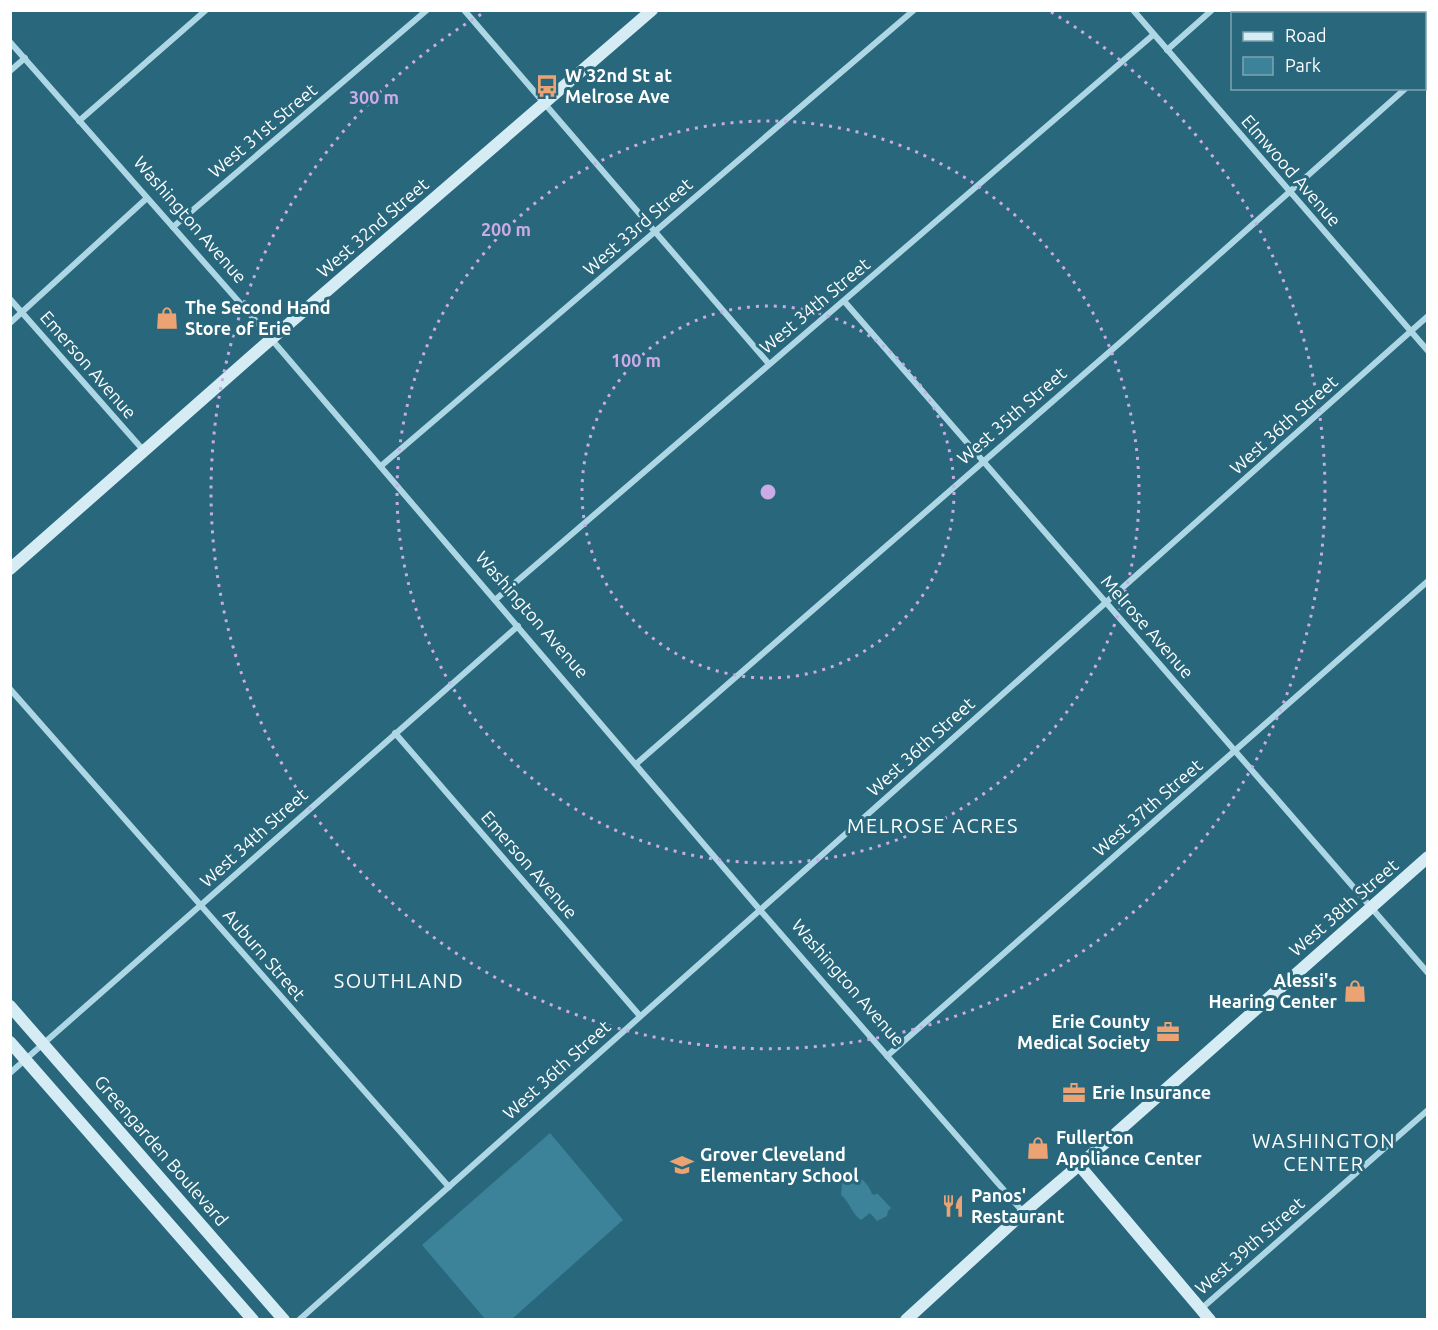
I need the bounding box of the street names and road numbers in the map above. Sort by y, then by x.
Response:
street label: West 31st Street [204,79,320,181]
street label: Elmwood Avenue [1238,111,1345,230]
street label: Washington Avenue [130,152,251,287]
street label: West 32nd Street [313,174,432,281]
street label: West 33rd Street [579,174,696,279]
street label: West 34th Street [755,253,873,357]
street label: Emerson Avenue [37,307,141,422]
street label: West 35th Street [953,363,1070,468]
street label: West 36th Street [1226,371,1341,478]
street label: Washington Avenue [472,547,593,682]
street label: Melrose Avenue [1098,571,1198,682]
street label: West 36th Street [863,693,978,800]
street label: West 37th Street [1089,755,1206,860]
street label: West 34th Street [196,784,311,891]
street label: Emerson Avenue [478,807,582,922]
street label: West 38th Street [1285,855,1402,960]
street label: Auburn Street [220,905,310,1004]
street label: Washington Avenue [788,915,909,1050]
street label: West 36th Street [499,1016,614,1123]
street label: Greengarden Boulevard [91,1071,232,1230]
street label: West 39th Street [1191,1193,1308,1298]

